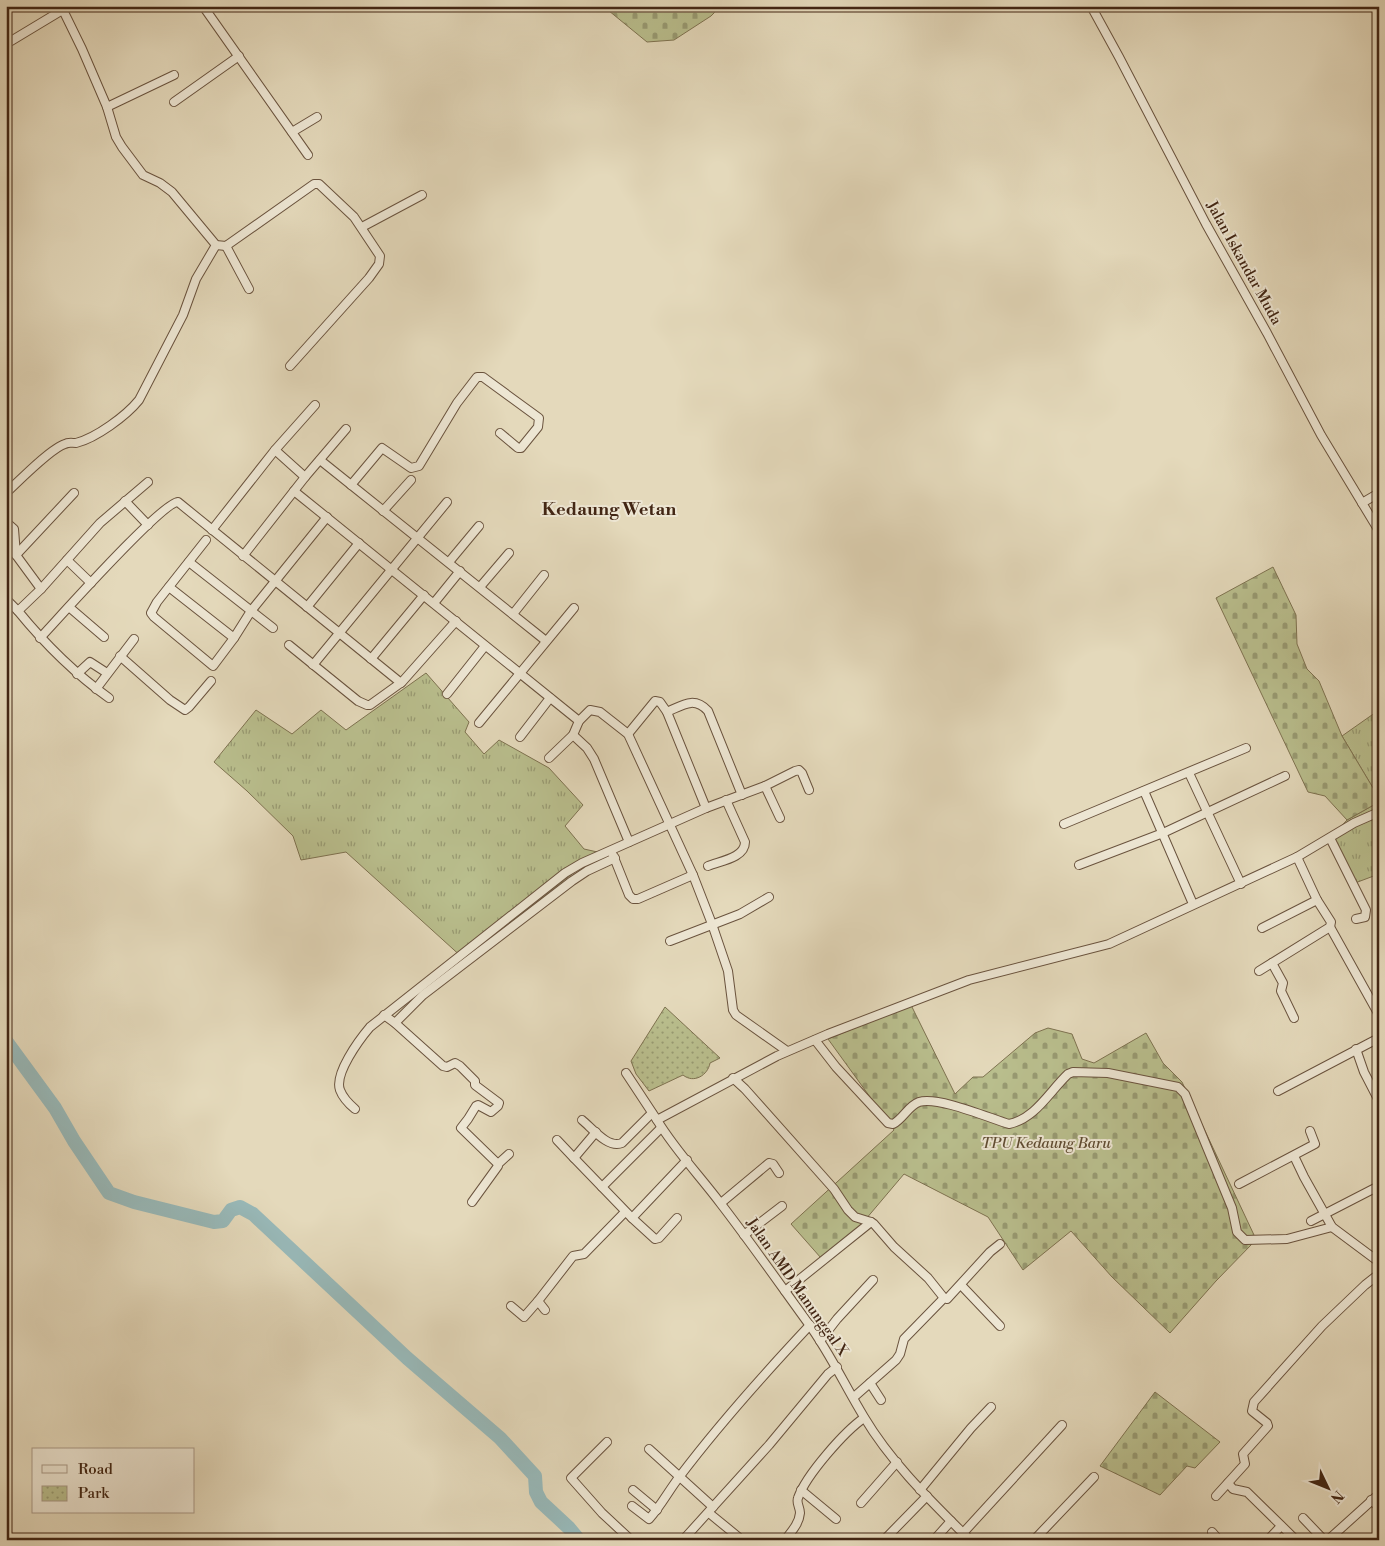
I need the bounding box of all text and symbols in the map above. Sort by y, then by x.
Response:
street label: Jalan Iskandar Muda [1202,197,1286,329]
district label: Kedaung Wetan [542,498,676,521]
park label: TPU Kedaung Baru [981,1134,1111,1153]
street label: Jalan AMD Manunggal X [742,1213,852,1360]
legend [32,1448,195,1514]
text: Road [78,1460,113,1479]
north arrow [1302,1464,1352,1514]
text: Park [78,1484,110,1503]
text: N [1326,1486,1347,1506]

